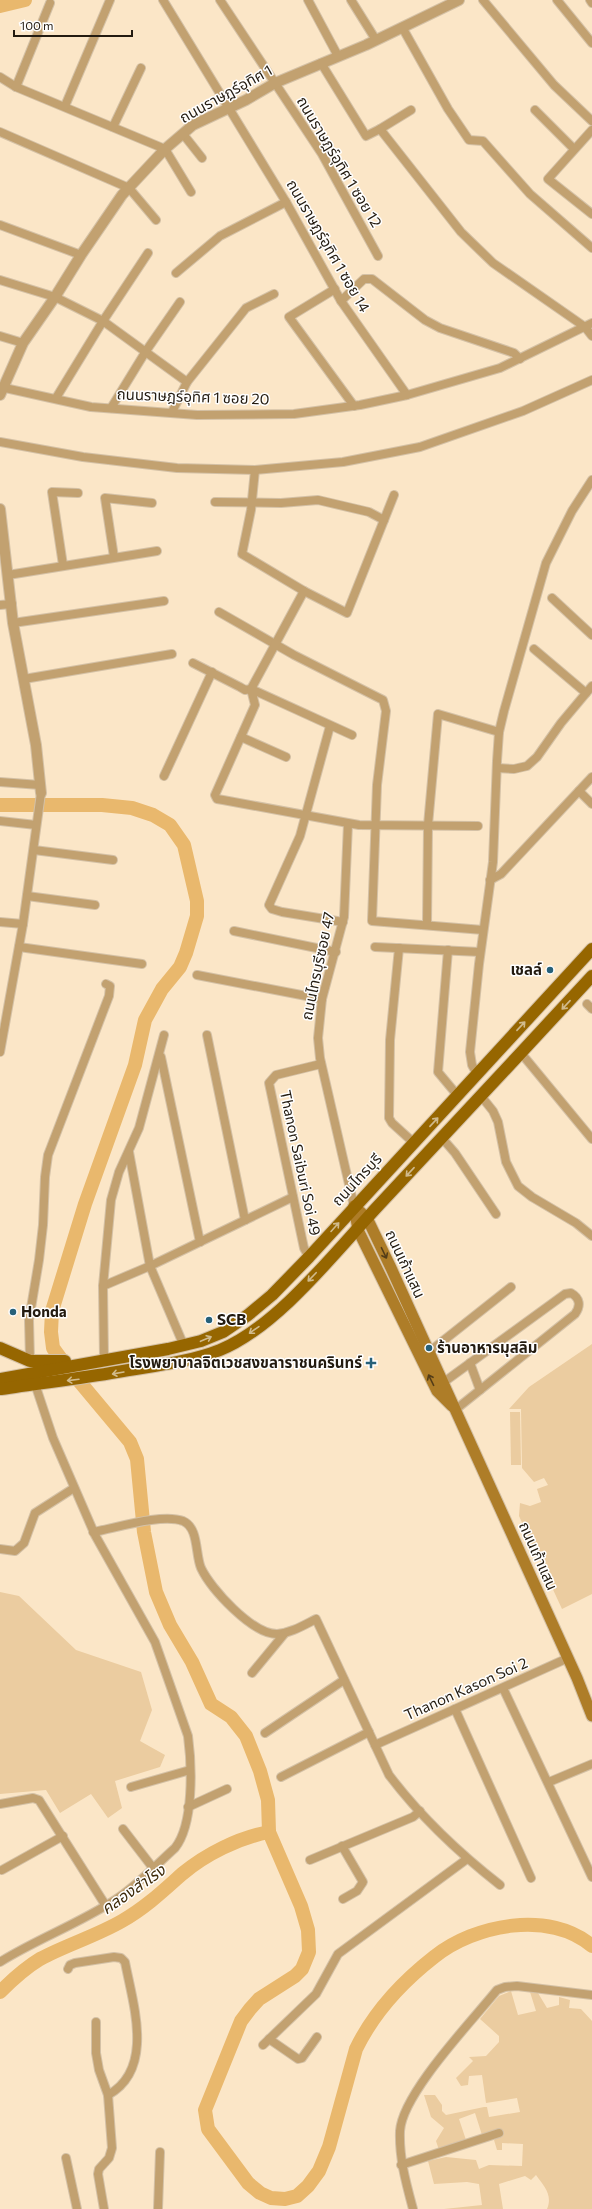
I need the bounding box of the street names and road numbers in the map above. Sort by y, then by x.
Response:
street label: ถนนราษฎร์อุทิศ 1 [176,60,276,127]
street label: ถนนราษฎร์อุทิศ 1 ซอย 12 [293,93,386,231]
street label: ถนนราษฎร์อุทิศ 1 ซอย 14 [283,176,374,316]
street label: ถนนราษฎร์อุทิศ 1 ซอย 20 [116,384,270,409]
street label: ถนนไทรบุรีซอย 47 [297,910,338,1022]
street label: Thanon Saiburi Soi 49 [277,1088,325,1237]
street label: ถนนไทรบุรี [328,1149,386,1210]
street label: ถนนเก้าแสน [382,1227,430,1301]
street label: ถนนเก้าแสน [516,1519,562,1593]
street label: Thanon Kason Soi 2 [401,1653,530,1723]

